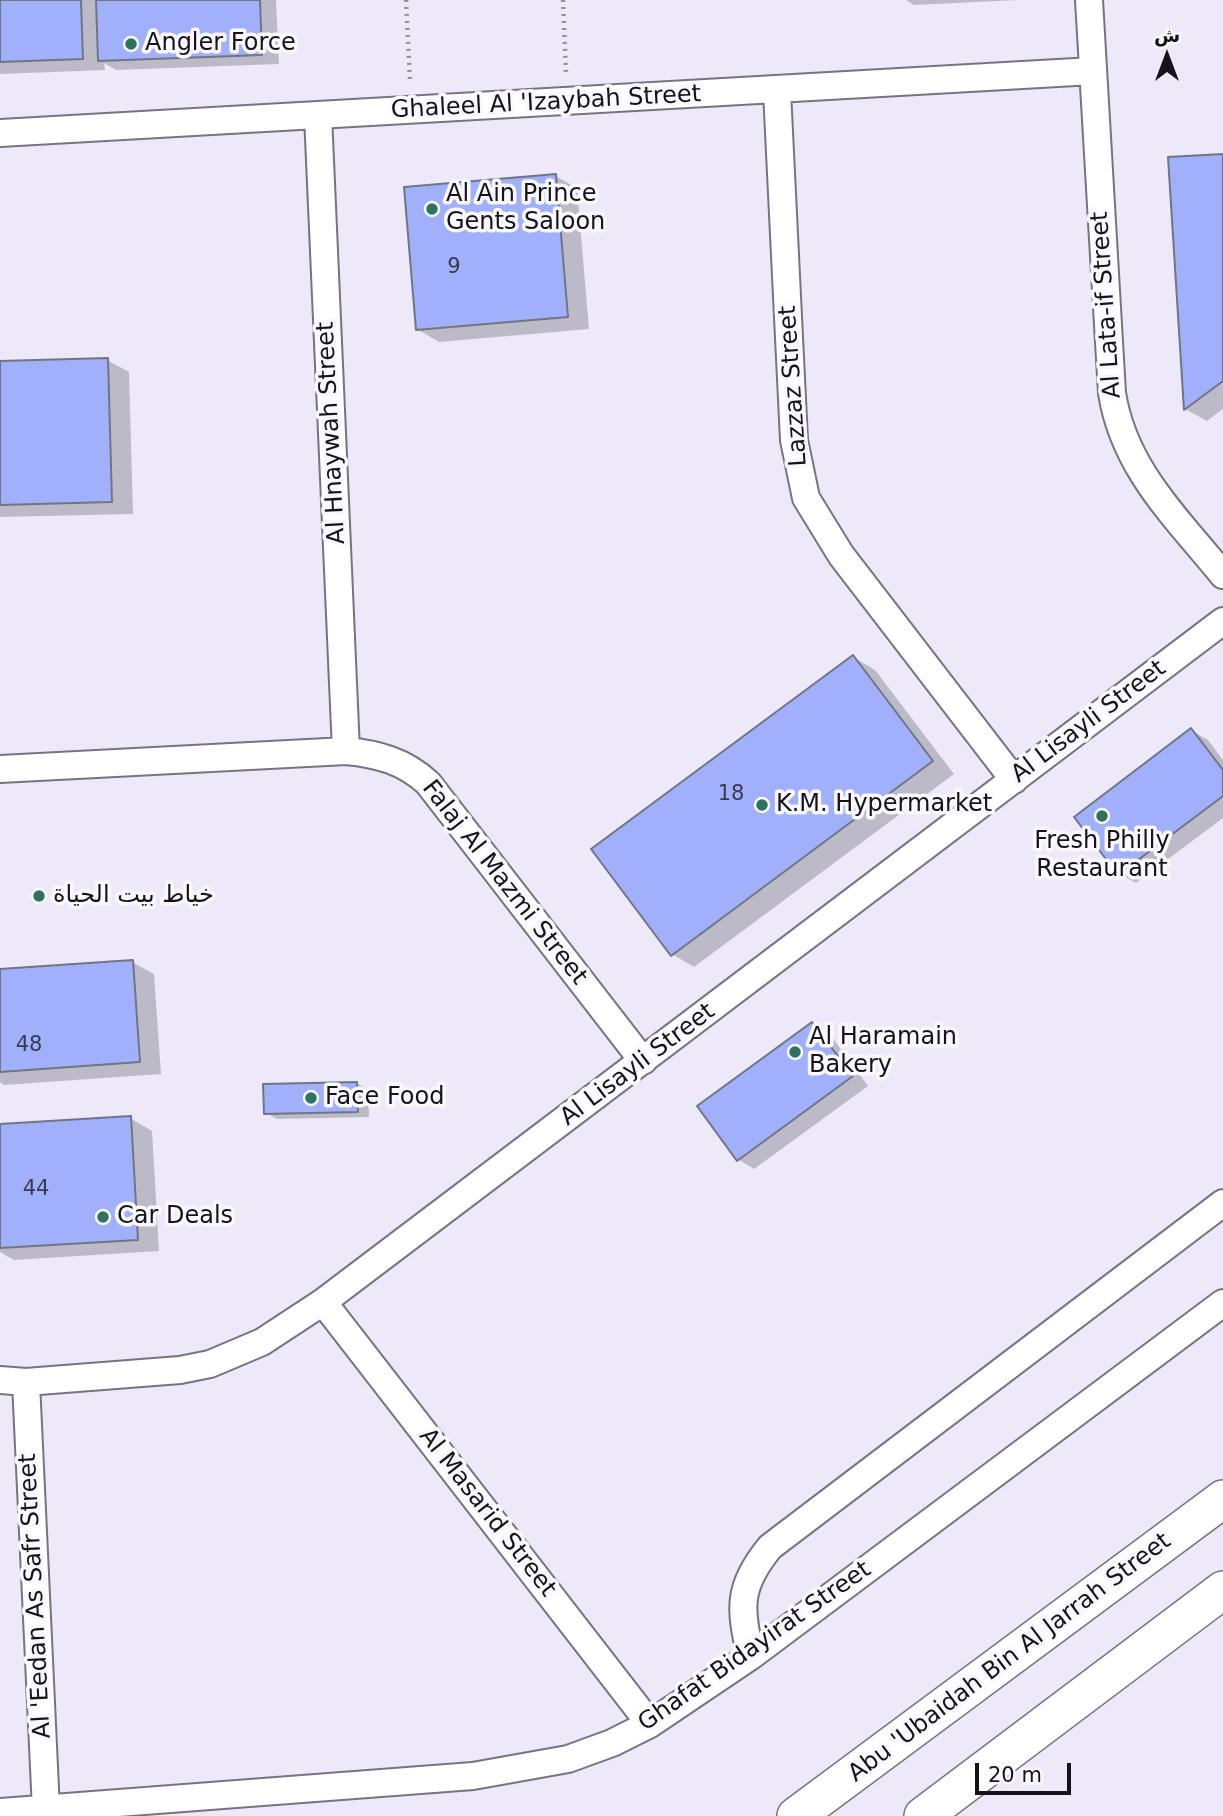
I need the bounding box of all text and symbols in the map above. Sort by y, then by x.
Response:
north arrow [1132,21,1202,91]
text: ش [1154,24,1180,46]
place label: Angler Force [145,30,296,58]
marker: Angler Force [123,36,139,52]
street label: Ghaleel Al 'Izaybah Street [390,80,702,126]
place label: Al Ain Prince Gents Saloon [446,181,605,237]
marker: Al Ain Prince Gents Saloon [424,201,440,217]
street label: Al Lata-if Street [1086,211,1128,399]
house number: 9 [447,255,461,281]
street label: Lazzaz Street [774,305,814,467]
street label: Al Hnaywah Street [312,321,352,545]
street label: Al Lisayli Street [1006,655,1172,789]
street label: Falaj Al Mazmi Street [415,775,593,991]
house number: 18 [718,782,744,808]
place label: K.M. Hypermarket [776,791,992,819]
marker: K.M. Hypermarket [754,797,770,813]
marker: Fresh Philly Restaurant [1094,808,1110,824]
place label: Fresh Philly Restaurant [1034,828,1170,884]
place label: خياط بيت الحياة [53,882,214,910]
marker: خياط بيت الحياة [31,888,47,904]
street label: Al Lisayli Street [555,998,721,1132]
place label: Al Haramain Bakery [809,1024,957,1080]
house number: 48 [16,1033,42,1059]
marker: Al Haramain Bakery [787,1044,803,1060]
place label: Face Food [325,1084,444,1112]
marker: Face Food [303,1090,319,1106]
house number: 44 [23,1177,49,1203]
place label: Car Deals [117,1203,233,1231]
marker: Car Deals [95,1209,111,1225]
street label: Al Masarid Street [412,1423,562,1603]
street label: Al 'Eedan As Safr Street [14,1453,58,1739]
street label: Abu 'Ubaidah Bin Al Jarrah Street [843,1527,1177,1789]
street label: Ghafat Bidayirat Street [633,1556,877,1738]
scale bar [978,1750,1074,1794]
text: 20 m [988,1763,1042,1787]

